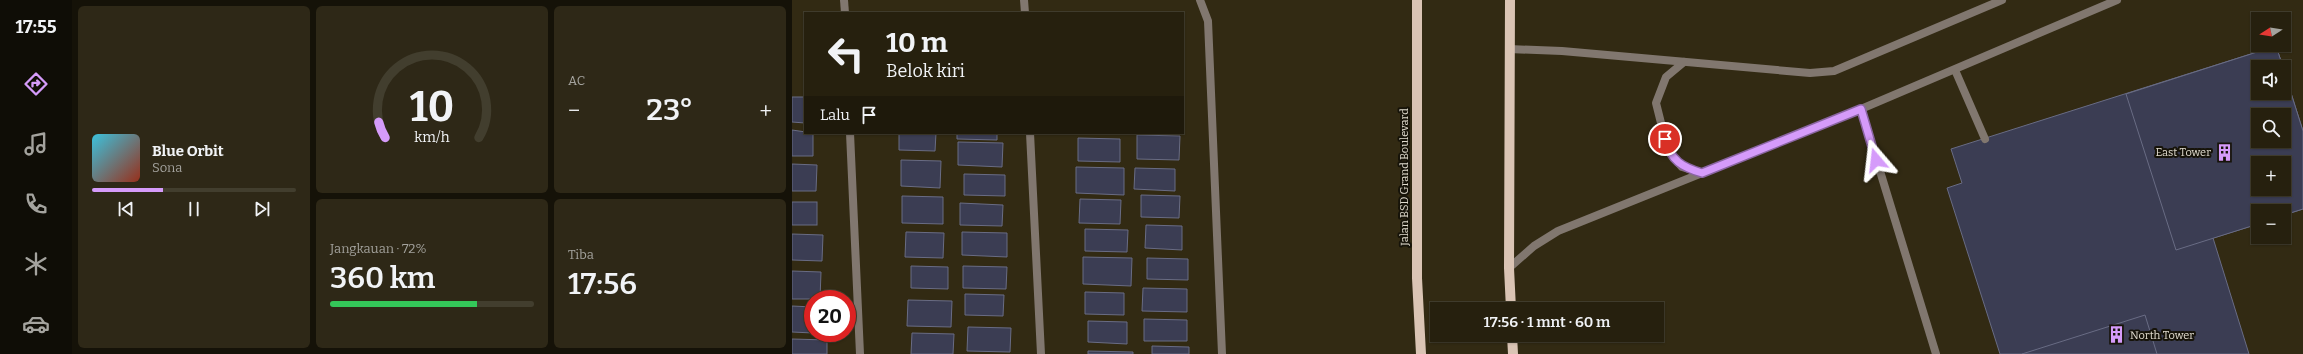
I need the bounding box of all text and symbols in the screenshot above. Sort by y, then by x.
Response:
north arrow [2251,12,2291,52]
map controls [2251,12,2291,244]
text: 17:55 [15,16,57,38]
text: 10 m [886,26,948,59]
icon: left [820,28,872,80]
text: Belok kiri [886,60,965,82]
button: sound [2251,60,2291,100]
icon: directions [22,70,50,98]
text: AC [568,73,585,88]
text: 10 [410,81,454,131]
text: 23° [646,92,693,128]
text: − [568,97,580,124]
text: + [759,97,772,124]
icon: arrive [858,104,880,126]
text: Lalu [820,106,850,124]
street label: Jalan BSD Grand Boulevard [1398,108,1411,247]
button: search [2251,108,2291,148]
pin [1648,122,1682,156]
text: km/h [414,128,450,145]
icon: arrive [1654,128,1676,150]
icon: music [22,130,50,158]
position arrow [1855,139,1897,181]
text: Blue Orbit [152,142,224,160]
building icon: East Tower [2214,142,2234,162]
place label: East Tower [2155,146,2211,159]
button: + [2251,156,2291,196]
text: Sona [152,160,182,175]
icon: phone [22,190,50,218]
icon: previous [115,198,137,220]
icon: pause [183,198,205,220]
icon: next [251,198,273,220]
button: − [2251,204,2291,244]
text: Jangkauan · 72% [330,241,426,256]
text: Tiba [568,247,594,262]
icon: climate [22,250,50,278]
text: 360 km [330,260,435,296]
text: 17:56 [568,266,637,302]
speed limit sign: 20 [804,290,856,342]
icon: car [22,310,50,338]
text: 17:56 · 1 mnt · 60 m [1484,313,1610,331]
building icon: North Tower [2107,325,2127,345]
place label: North Tower [2130,329,2194,342]

